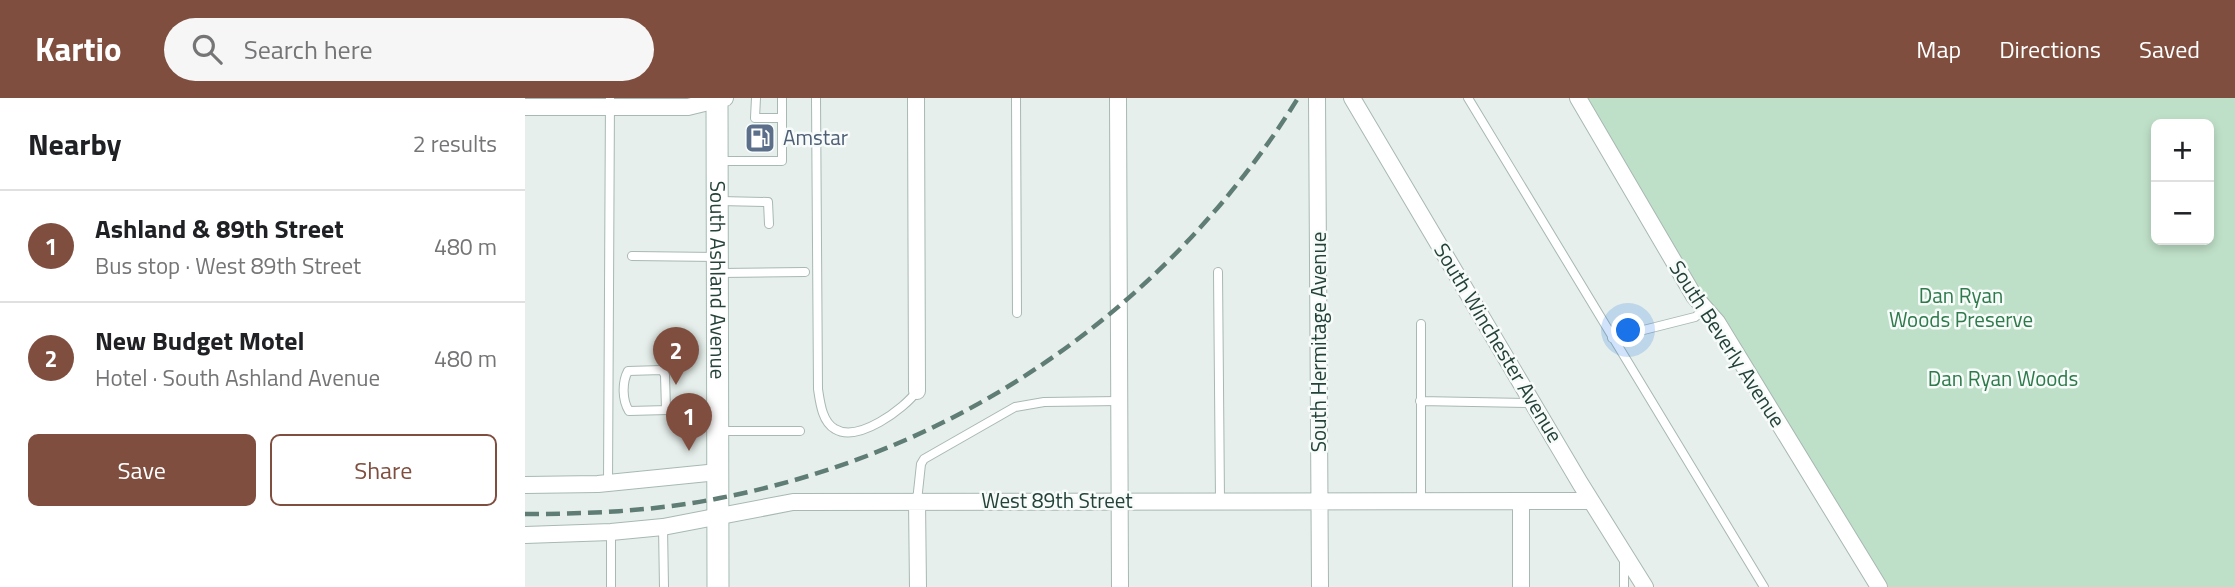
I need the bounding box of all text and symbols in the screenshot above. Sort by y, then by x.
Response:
search box [164,18,654,81]
text: Kartio [35,24,122,74]
icon: search [188,30,226,68]
text: Search here [244,30,373,69]
text: Map [1916,31,1961,67]
text: Directions [1999,31,2101,67]
text: Saved [2139,31,2200,67]
map controls [2151,119,2214,245]
button: + [2151,119,2214,182]
text: Nearby [28,121,121,167]
fuel station icon: Amstar [743,121,777,155]
place label: Amstar [783,121,848,153]
text: 2 results [413,126,497,161]
street label: South Ashland Avenue [702,181,735,379]
button: − [2151,182,2214,245]
text: Ashland & 89th Street [95,209,344,248]
text: 1 [45,229,57,264]
text: 480 m [434,229,497,264]
street label: South Hermitage Avenue [1302,232,1334,452]
street label: South Winchester Avenue [1426,237,1571,448]
text: Bus stop · West 89th Street [95,248,361,283]
street label: South Beverly Avenue [1662,254,1794,433]
park label: Dan Ryan Woods Preserve [1889,279,2033,335]
your location [1611,313,1645,347]
text: New Budget Motel [95,321,304,360]
pin: 2 [653,327,699,385]
text: 2 [45,341,57,376]
text: 480 m [434,341,497,376]
text: Hotel · South Ashland Avenue [95,360,380,395]
park label: Dan Ryan Woods [1928,362,2078,394]
pin: 1 [666,393,712,451]
button: Save [28,434,256,506]
button: Share [270,434,497,506]
street label: West 89th Street [981,484,1133,516]

